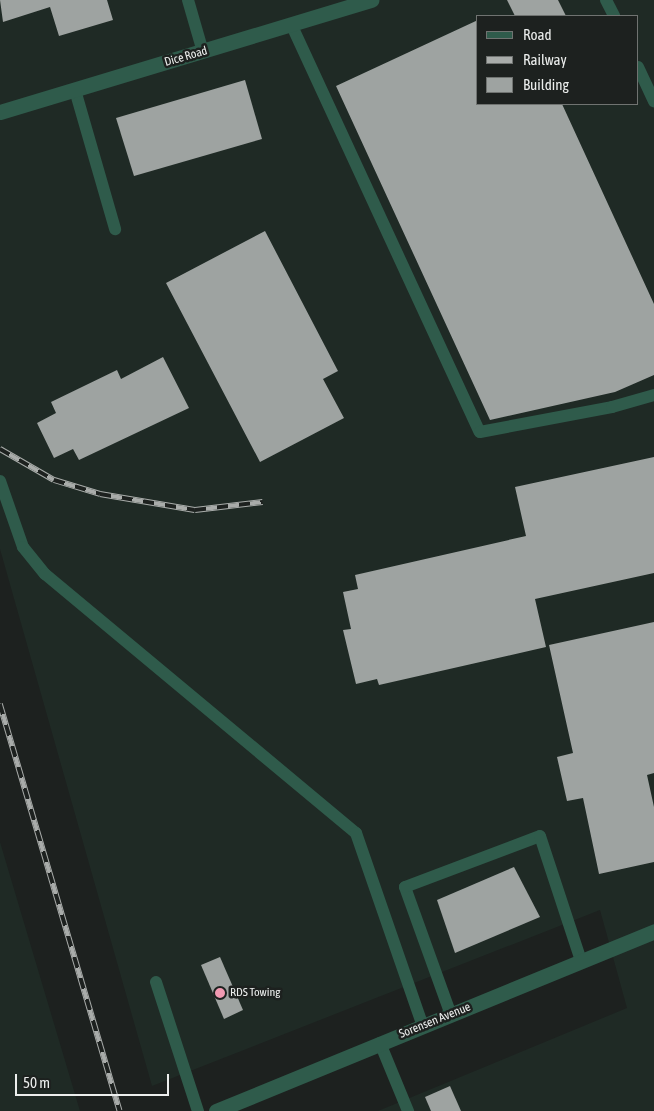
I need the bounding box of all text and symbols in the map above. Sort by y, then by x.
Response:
legend [477,15,639,105]
text: Road [523,26,552,43]
street label: Dice Road [163,44,209,70]
text: Railway [523,51,567,68]
text: Building [523,76,569,93]
place label: RDS Towing [230,986,280,1000]
marker: RDS Towing [214,987,226,999]
street label: Sorensen Avenue [397,1000,473,1042]
scale bar [18,1064,171,1096]
text: 50 m [23,1074,50,1091]

